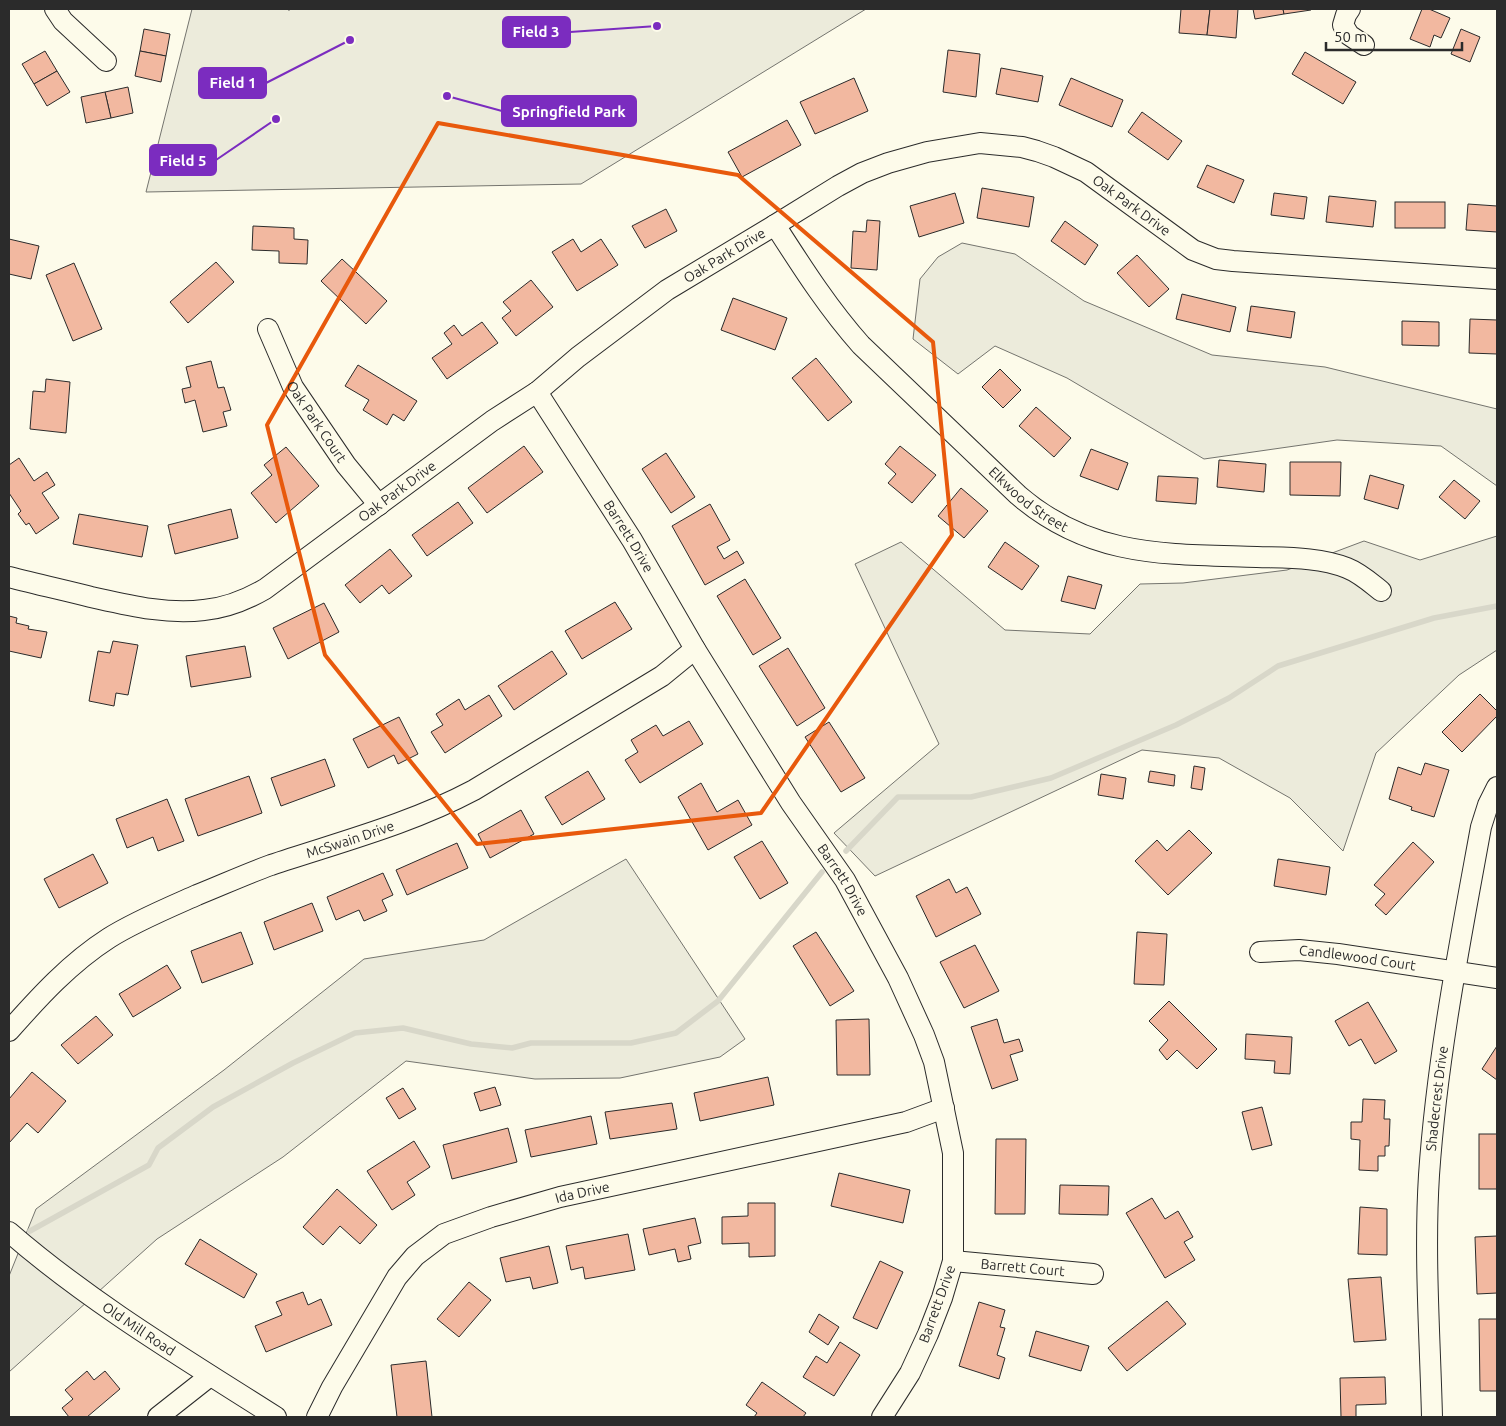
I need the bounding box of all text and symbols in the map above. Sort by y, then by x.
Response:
callout: Field 3 [503,17,570,47]
scale bar [1326,20,1462,52]
text: Field 3 [513,23,559,40]
text: 50 m [1334,28,1367,45]
callout: Field 1 [199,68,266,98]
text: Field 1 [210,74,256,91]
callout: Springfield Park [502,96,636,126]
text: Springfield Park [512,103,626,120]
callout: Field 5 [150,145,216,175]
text: Field 5 [160,152,206,169]
street label: Oak Park Drive [1089,171,1174,239]
street label: Oak Park Drive [681,225,768,286]
street label: Oak Park Court [283,379,350,466]
street label: Oak Park Drive [355,457,439,525]
street label: Elkwood Street [986,464,1071,535]
street label: Barrett Drive [601,497,657,575]
street label: McSwain Drive [304,817,396,861]
street label: Barrett Drive [814,841,871,919]
street label: Candlewood Court [1298,942,1417,974]
street label: Shadecrest Drive [1423,1045,1451,1152]
street label: Ida Drive [553,1178,611,1206]
street label: Barrett Court [980,1256,1066,1279]
street label: Barrett Drive [916,1263,958,1345]
street label: Old Mill Road [99,1299,178,1359]

